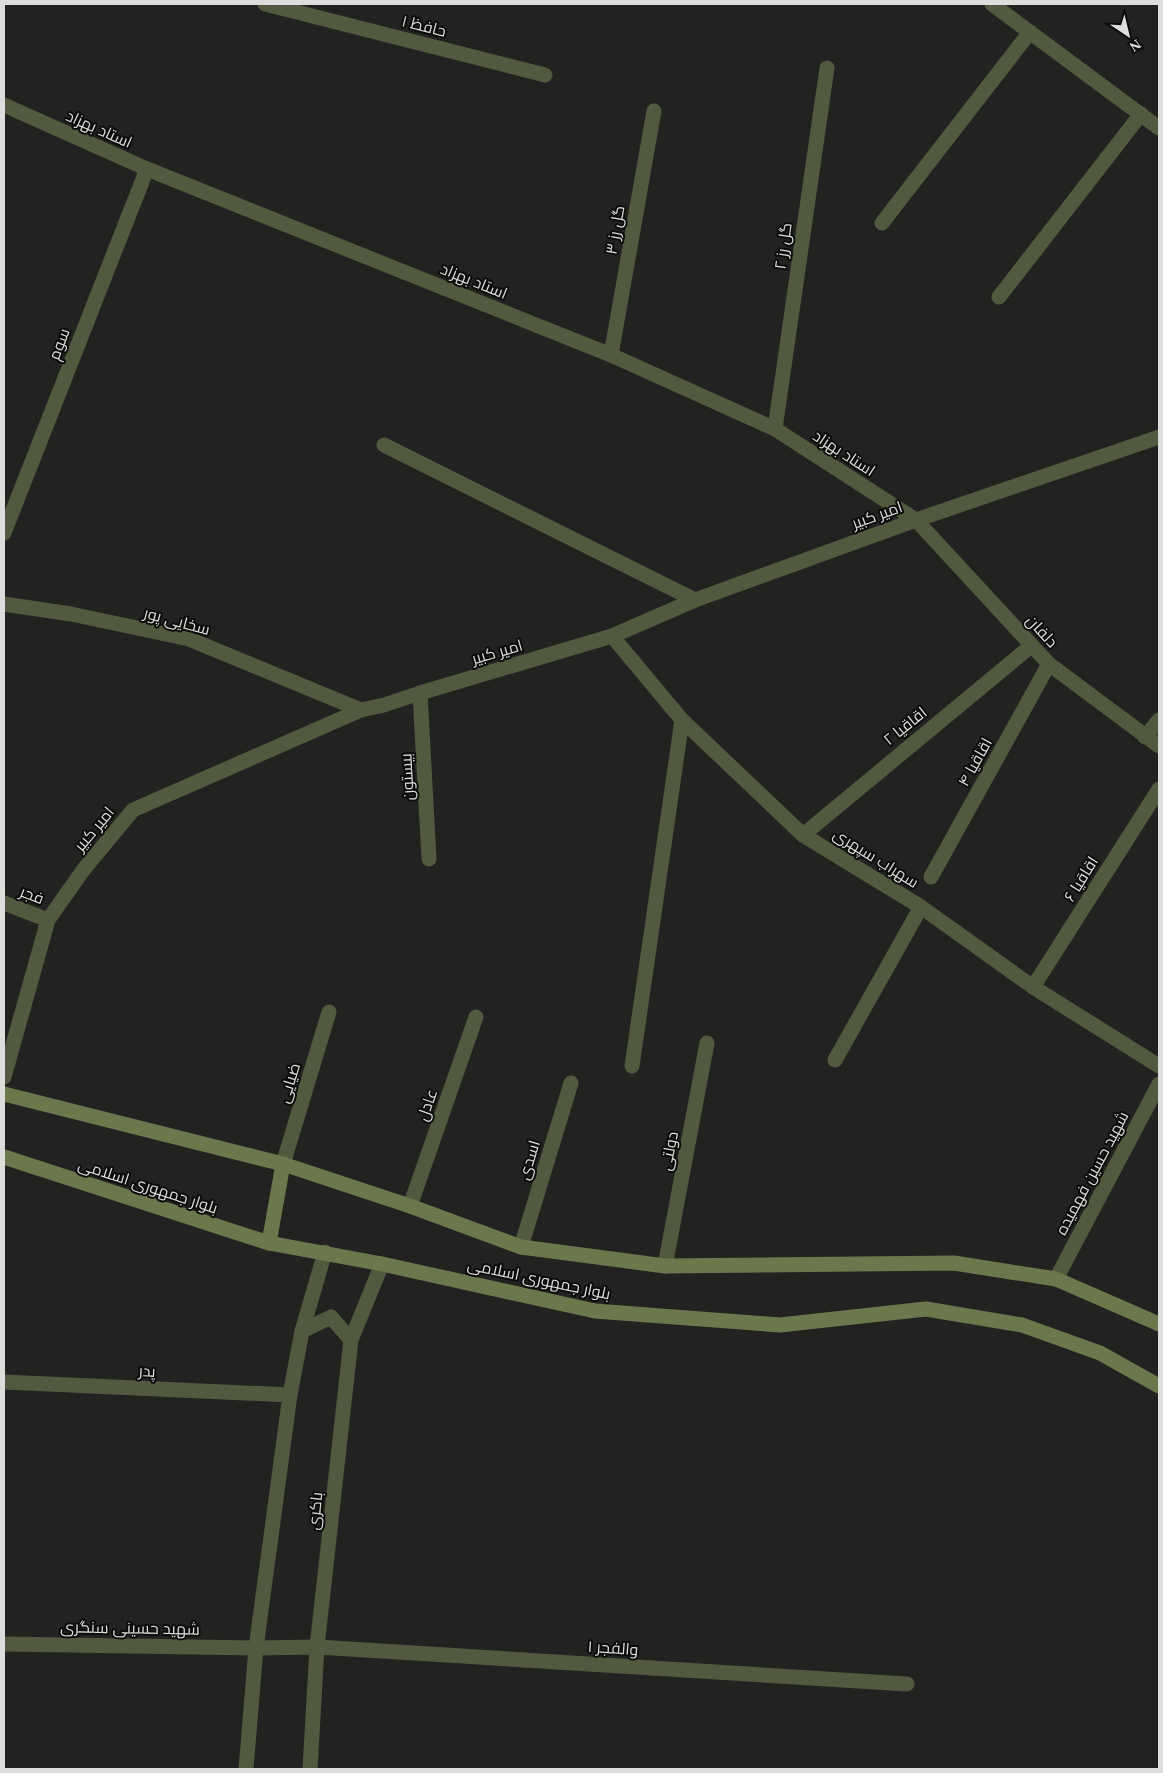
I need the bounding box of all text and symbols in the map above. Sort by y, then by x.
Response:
north arrow [1103,10,1153,60]
street label: حافظ ۱ [400,12,448,40]
text: N [1127,36,1144,54]
street label: استاد بهزاد [63,107,135,153]
street label: گل رز ۳ [602,204,630,256]
street label: گل رز ۲ [771,222,797,271]
street label: استاد بهزاد [437,260,510,304]
street label: سوم [45,326,76,363]
street label: استاد بهزاد [809,427,878,481]
street label: امیر کبیر [849,498,905,533]
street label: سخایی پور [140,604,212,641]
street label: دلفان [1021,611,1061,652]
street label: امیر کبیر [469,637,525,669]
street label: اقاقیا ۲ [880,704,931,749]
street label: اقاقیا ۴ [955,735,996,790]
street label: بیستون [397,753,419,801]
street label: امیر کبیر [70,804,118,856]
street label: سهراب سپهری [829,825,922,893]
street label: اقاقیا ۶ [1061,853,1102,905]
street label: فجر [16,882,46,908]
street label: ضیایی [275,1061,305,1106]
street label: عادل [414,1087,442,1124]
street label: شهید حسین فهمیده [1052,1108,1133,1239]
street label: دولتی [657,1130,683,1172]
street label: اسدی [515,1138,545,1182]
street label: بلوار جمهوری اسلامی [75,1155,220,1218]
street label: بلوار جمهوری اسلامی [466,1256,612,1304]
street label: پدر [137,1362,157,1383]
street label: باکری [305,1491,327,1531]
street label: شهید حسینی سنگری [60,1618,200,1640]
street label: والفجر ۱ [587,1638,639,1659]

